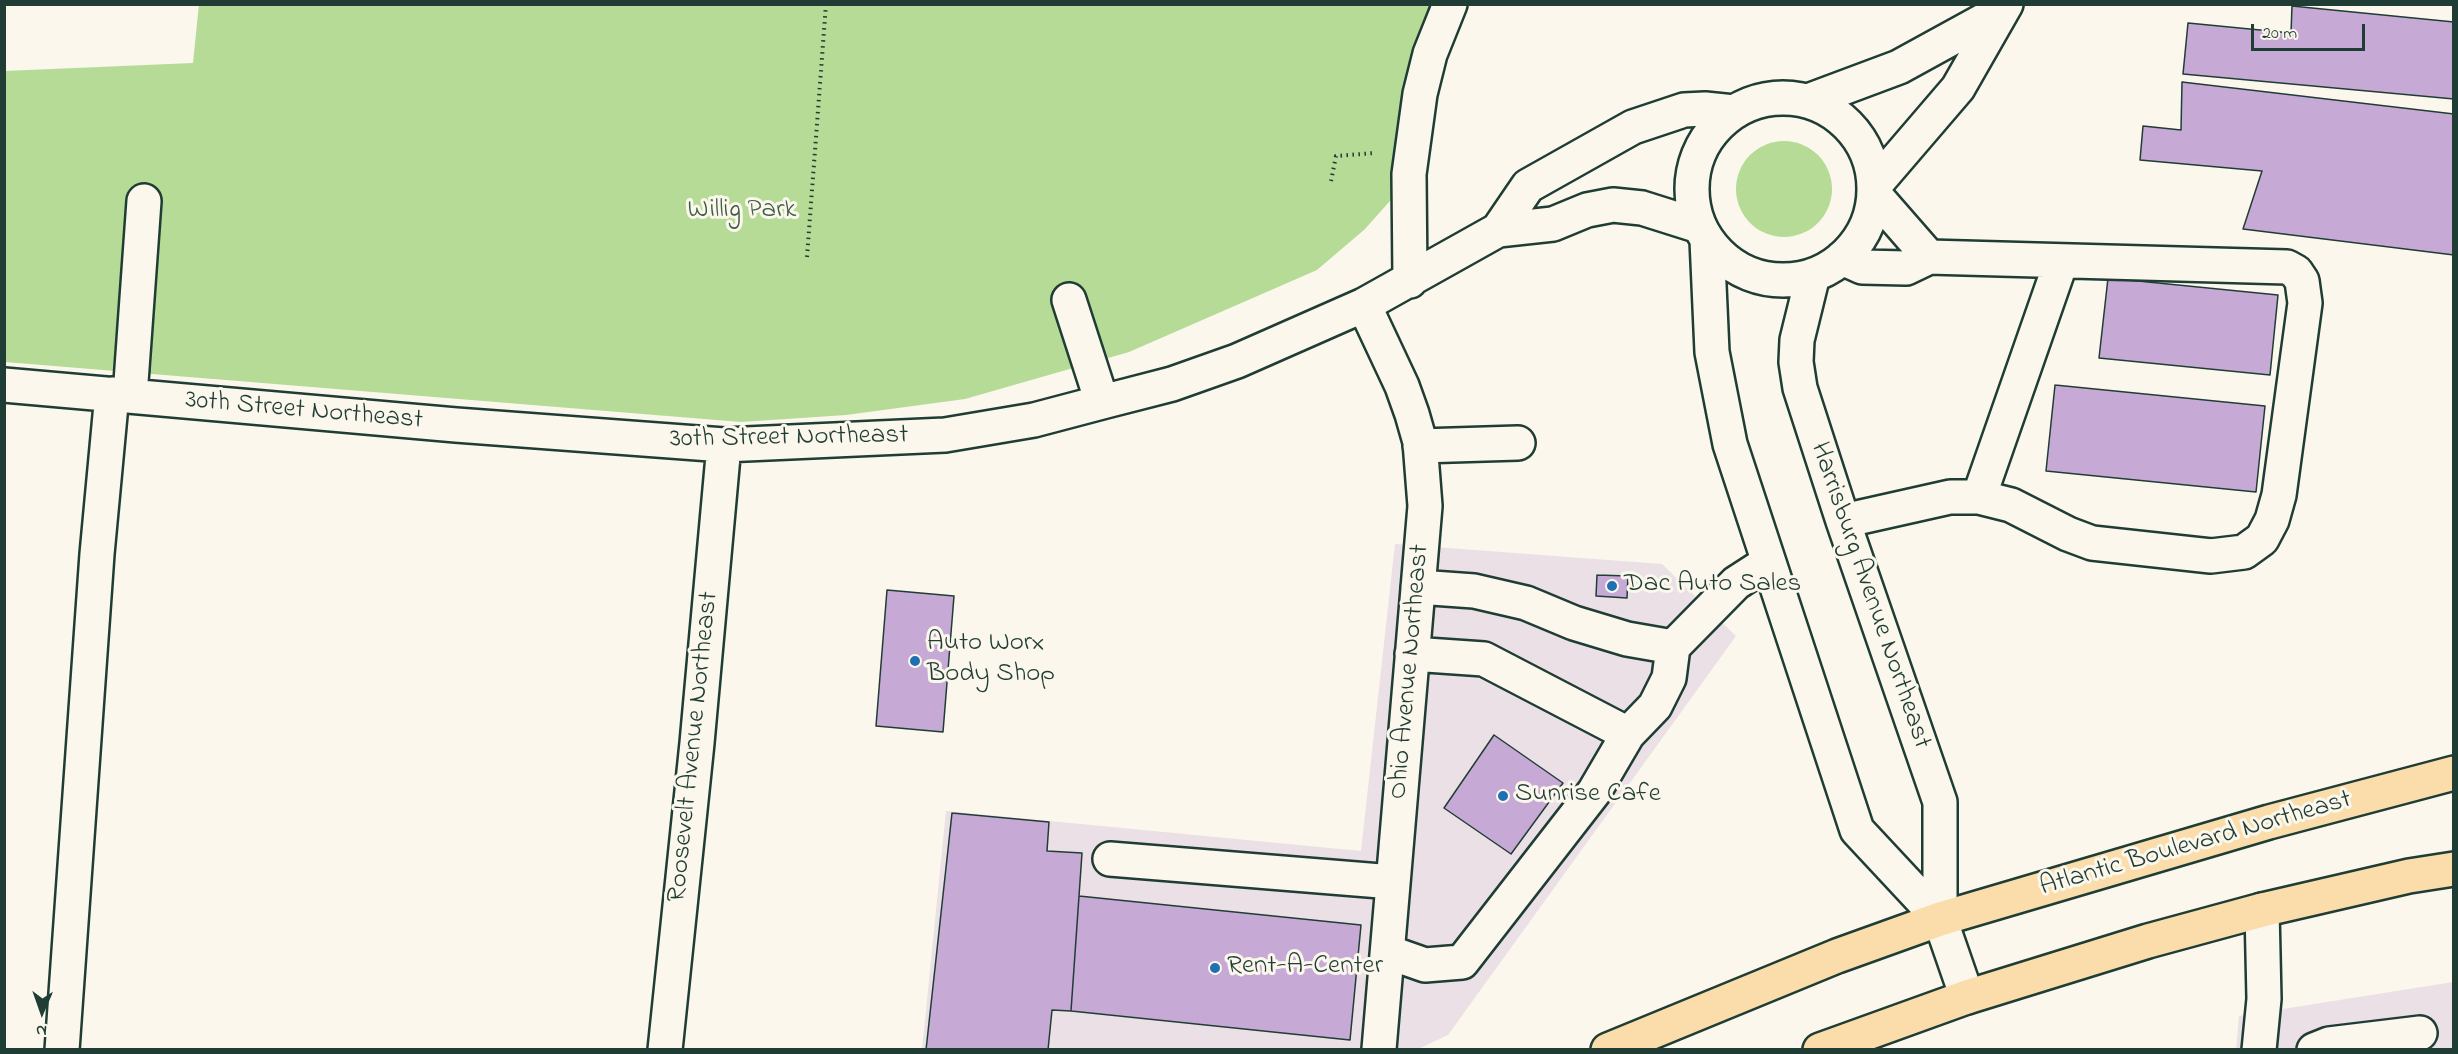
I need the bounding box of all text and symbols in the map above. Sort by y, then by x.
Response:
scale bar [2254,12,2368,50]
text: 20 m [2262,21,2297,47]
park label: Willig Park [688,196,796,228]
street label: 30th Street Northeast [184,385,424,439]
street label: 30th Street Northeast [670,421,908,457]
street label: Harrisburg Avenue Northeast [1801,438,1937,754]
street label: Ohio Avenue Northeast [1384,543,1438,801]
place label: Dac Auto Sales [1624,570,1801,602]
marker: Dac Auto Sales [1605,579,1619,593]
street label: Roosevelt Avenue Northeast [663,590,727,904]
place label: Auto Worx Body Shop [927,629,1055,692]
marker: Auto Worx Body Shop [908,654,922,668]
place label: Sunrise Cafe [1515,780,1661,812]
street label: Atlantic Boulevard Northeast [2037,785,2355,905]
marker: Sunrise Cafe [1496,789,1510,803]
place label: Rent-A-Center [1227,952,1383,984]
marker: Rent-A-Center [1208,961,1222,975]
north arrow [12,982,72,1042]
text: N [36,1018,47,1042]

